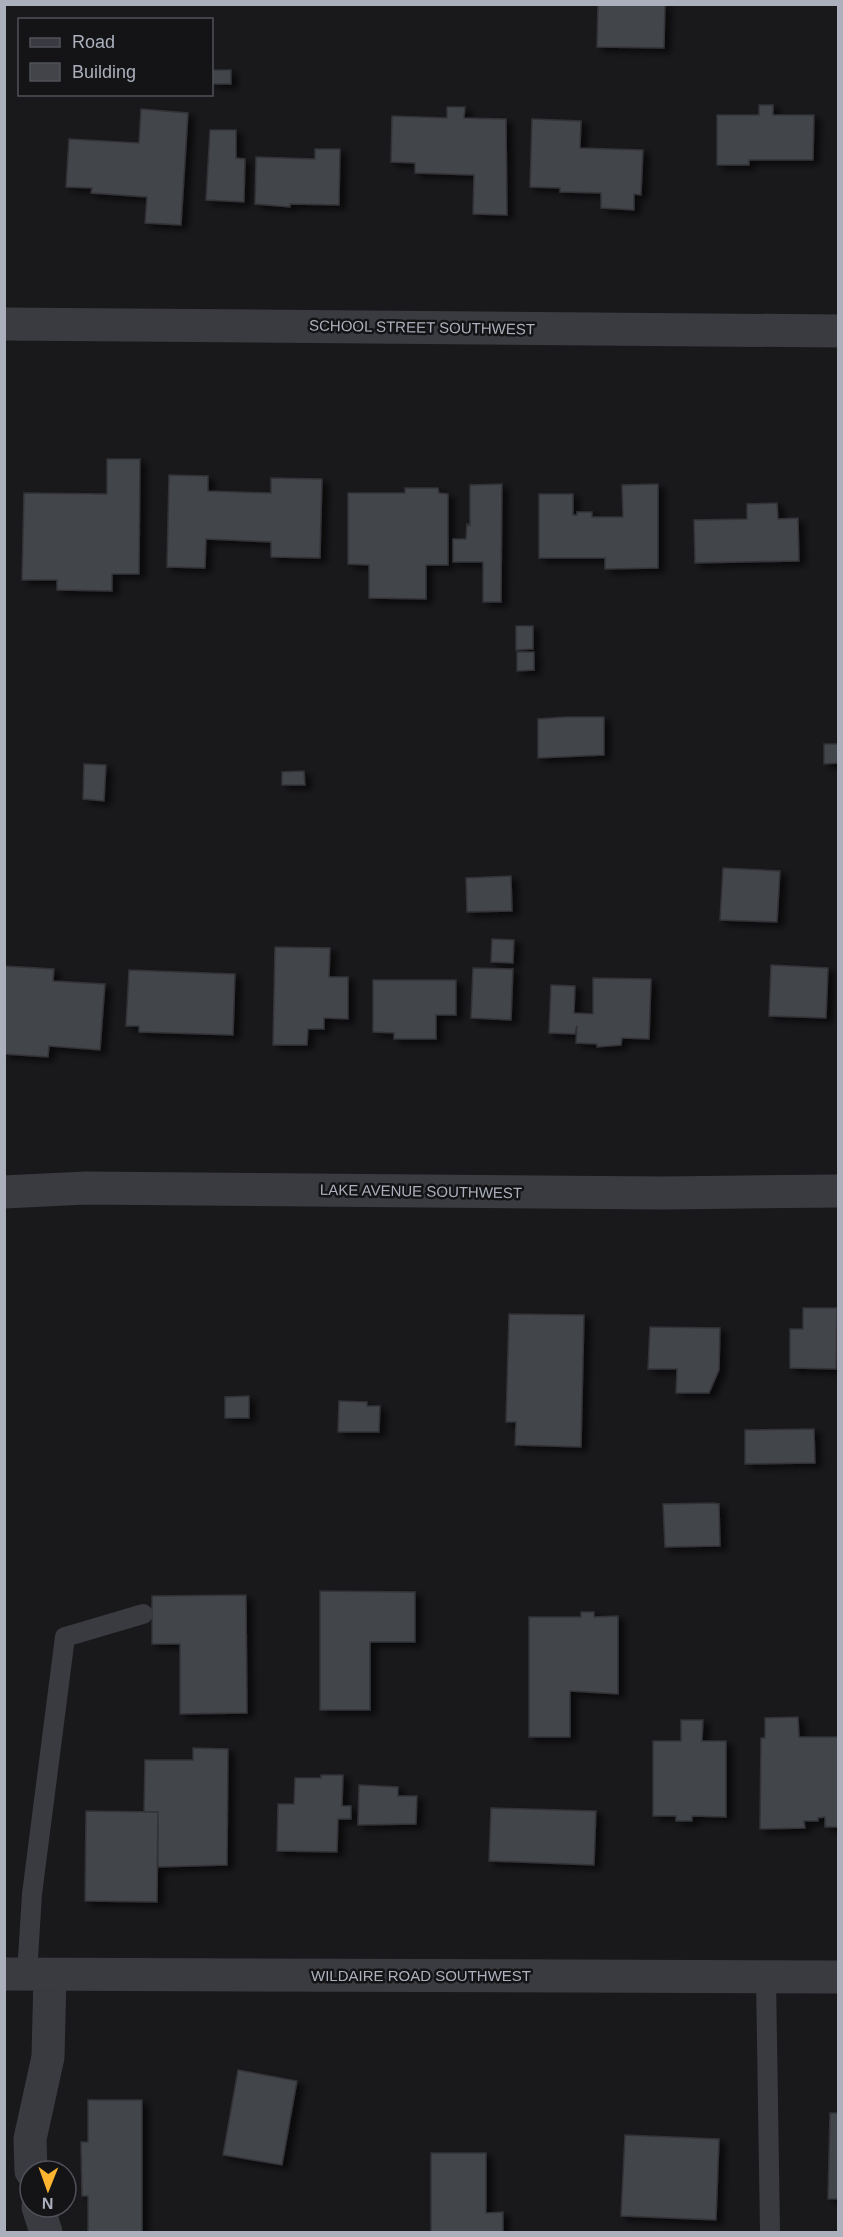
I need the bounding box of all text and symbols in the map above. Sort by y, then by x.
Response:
legend [18,18,213,96]
text: Road [72,32,115,52]
text: Building [72,62,136,82]
street label: SCHOOL STREET SOUTHWEST [309,317,535,337]
street label: LAKE AVENUE SOUTHWEST [320,1181,522,1201]
street label: WILDAIRE ROAD SOUTHWEST [311,1967,531,1984]
north arrow [18,2159,78,2219]
text: N [42,2195,54,2212]

